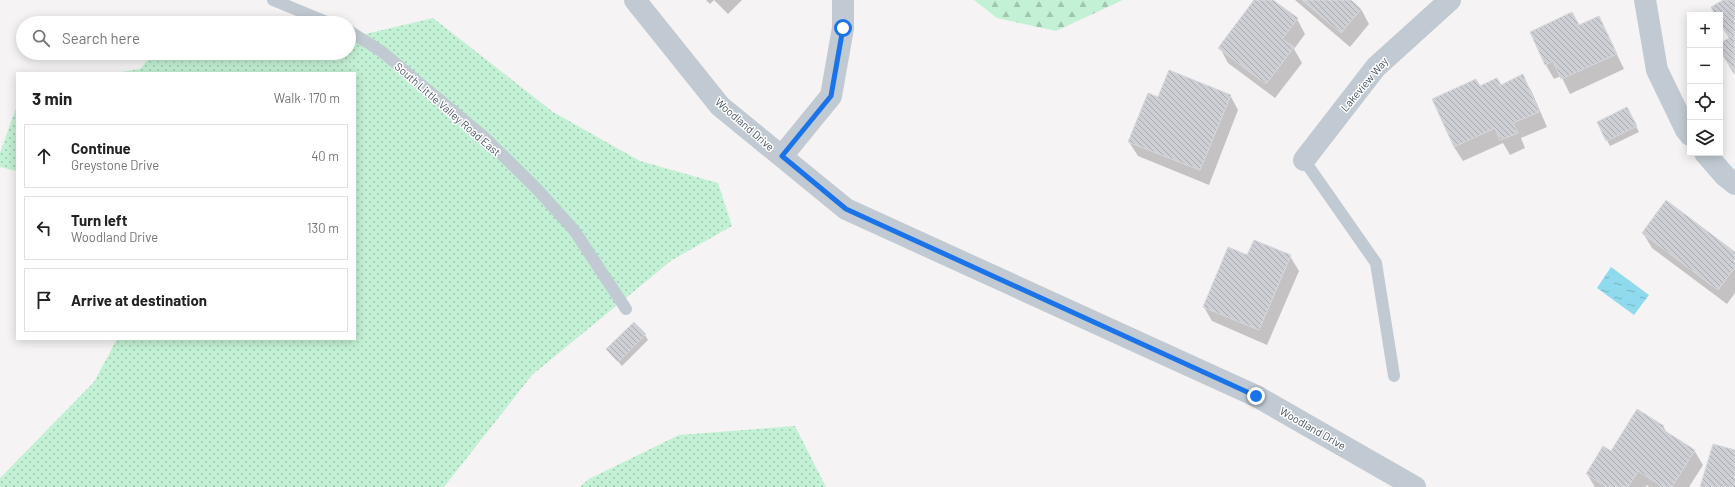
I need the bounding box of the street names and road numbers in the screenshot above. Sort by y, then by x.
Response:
street label: Lakeview Way [1338,54,1390,114]
street label: South Little Valley Road East [392,60,504,158]
street label: Woodland Drive [713,95,777,153]
street label: Woodland Drive [1278,404,1348,452]

